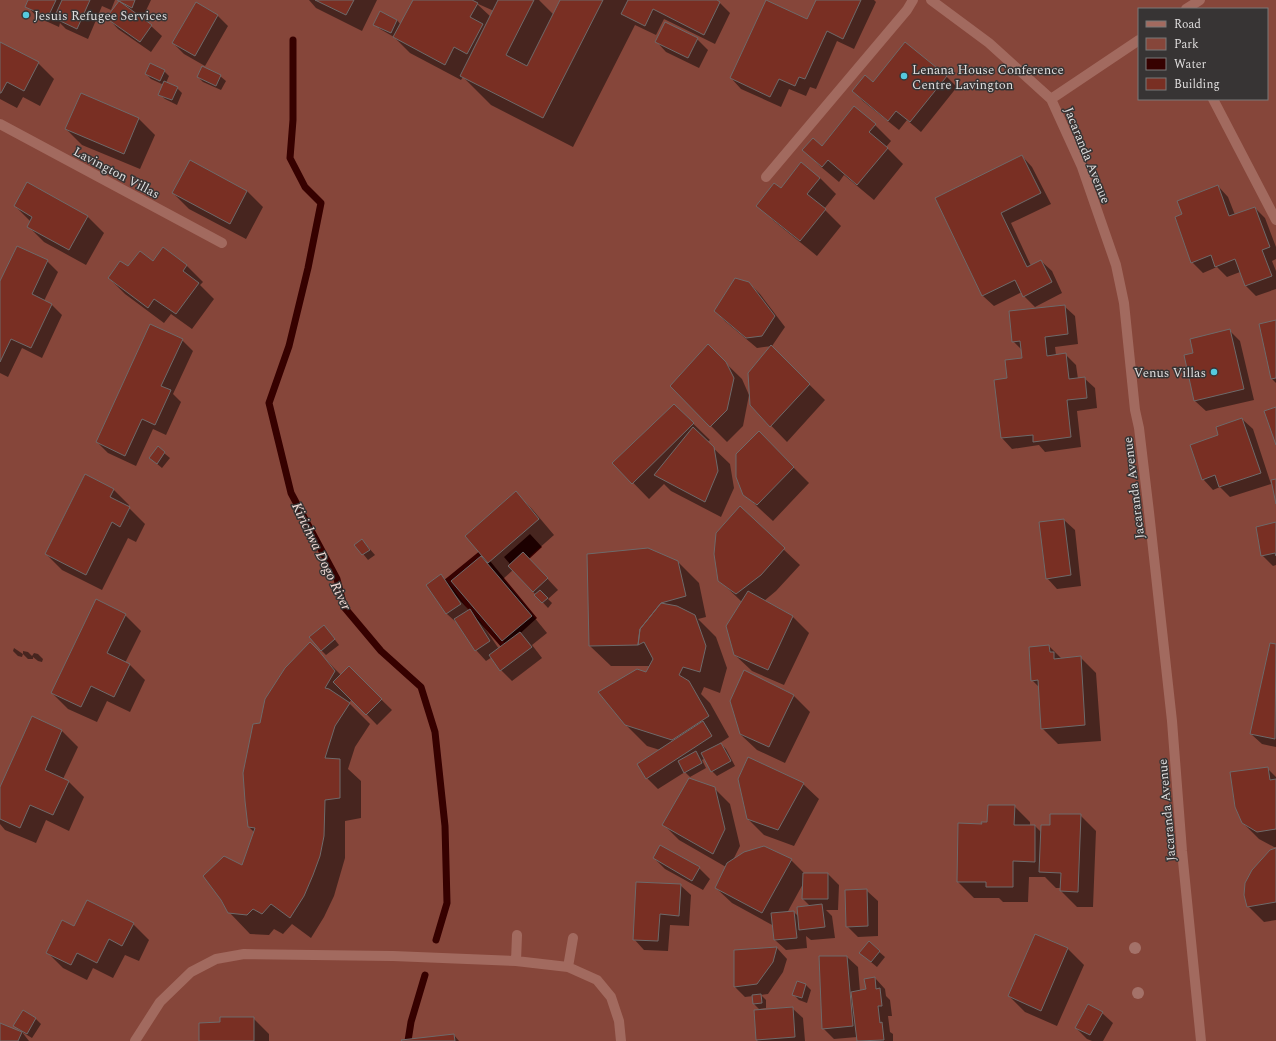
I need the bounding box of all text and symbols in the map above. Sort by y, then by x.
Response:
place label: Jesuis Refugee Services [34,6,167,26]
legend [1138,8,1268,100]
marker: Jesuis Refugee Services [21,10,31,20]
text: Road [1174,15,1201,34]
text: Park [1174,35,1199,54]
text: Water [1174,55,1206,74]
place label: Lenana House Conference Centre Lavington [912,60,1064,95]
marker: Lenana House Conference Centre Lavington [899,71,909,81]
text: Building [1174,75,1220,94]
street label: Jacaranda Avenue [1059,104,1116,207]
street label: Lavington Villas [70,142,163,204]
place label: Venus Villas [1134,363,1206,383]
marker: Venus Villas [1209,367,1219,377]
street label: Jacaranda Avenue [1118,436,1150,540]
water label: Kirichwa Dogo River [286,499,357,614]
street label: Jacaranda Avenue [1153,758,1181,862]

